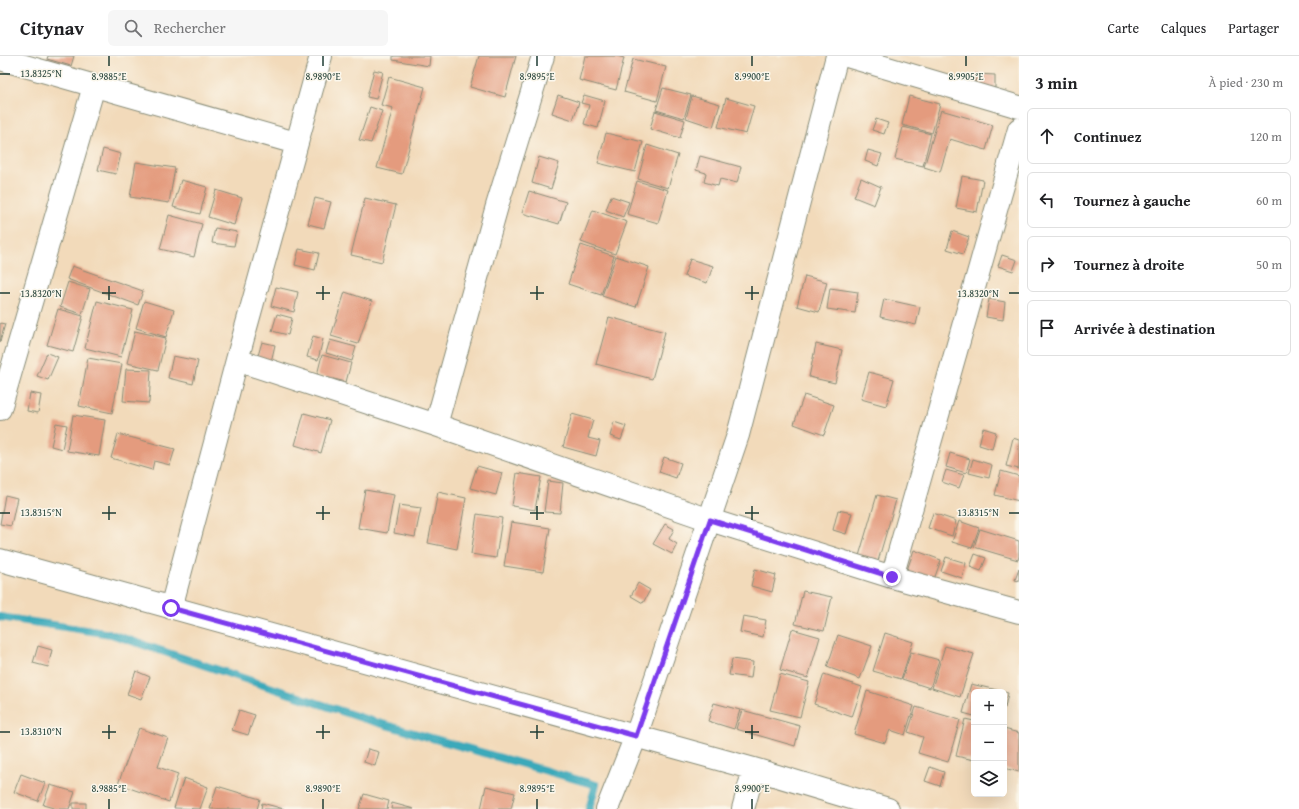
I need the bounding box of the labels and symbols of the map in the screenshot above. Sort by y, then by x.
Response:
text: 13.8325°N [20,66,62,81]
text: 8.9885°E [91,69,127,84]
text: 8.9890°E [305,69,341,84]
text: 8.9895°E [519,69,555,84]
text: 8.9900°E [734,69,770,84]
text: 8.9905°E [948,69,984,84]
text: 13.8320°N [20,286,62,301]
text: 13.8320°N [957,286,999,301]
text: 13.8315°N [20,505,62,520]
text: 13.8315°N [957,505,999,520]
route end [883,568,901,586]
route start [162,599,180,617]
text: 13.8310°N [20,724,62,739]
text: 8.9885°E [91,781,127,796]
text: 8.9890°E [305,781,341,796]
text: 8.9895°E [519,781,555,796]
text: 8.9900°E [734,781,770,796]

